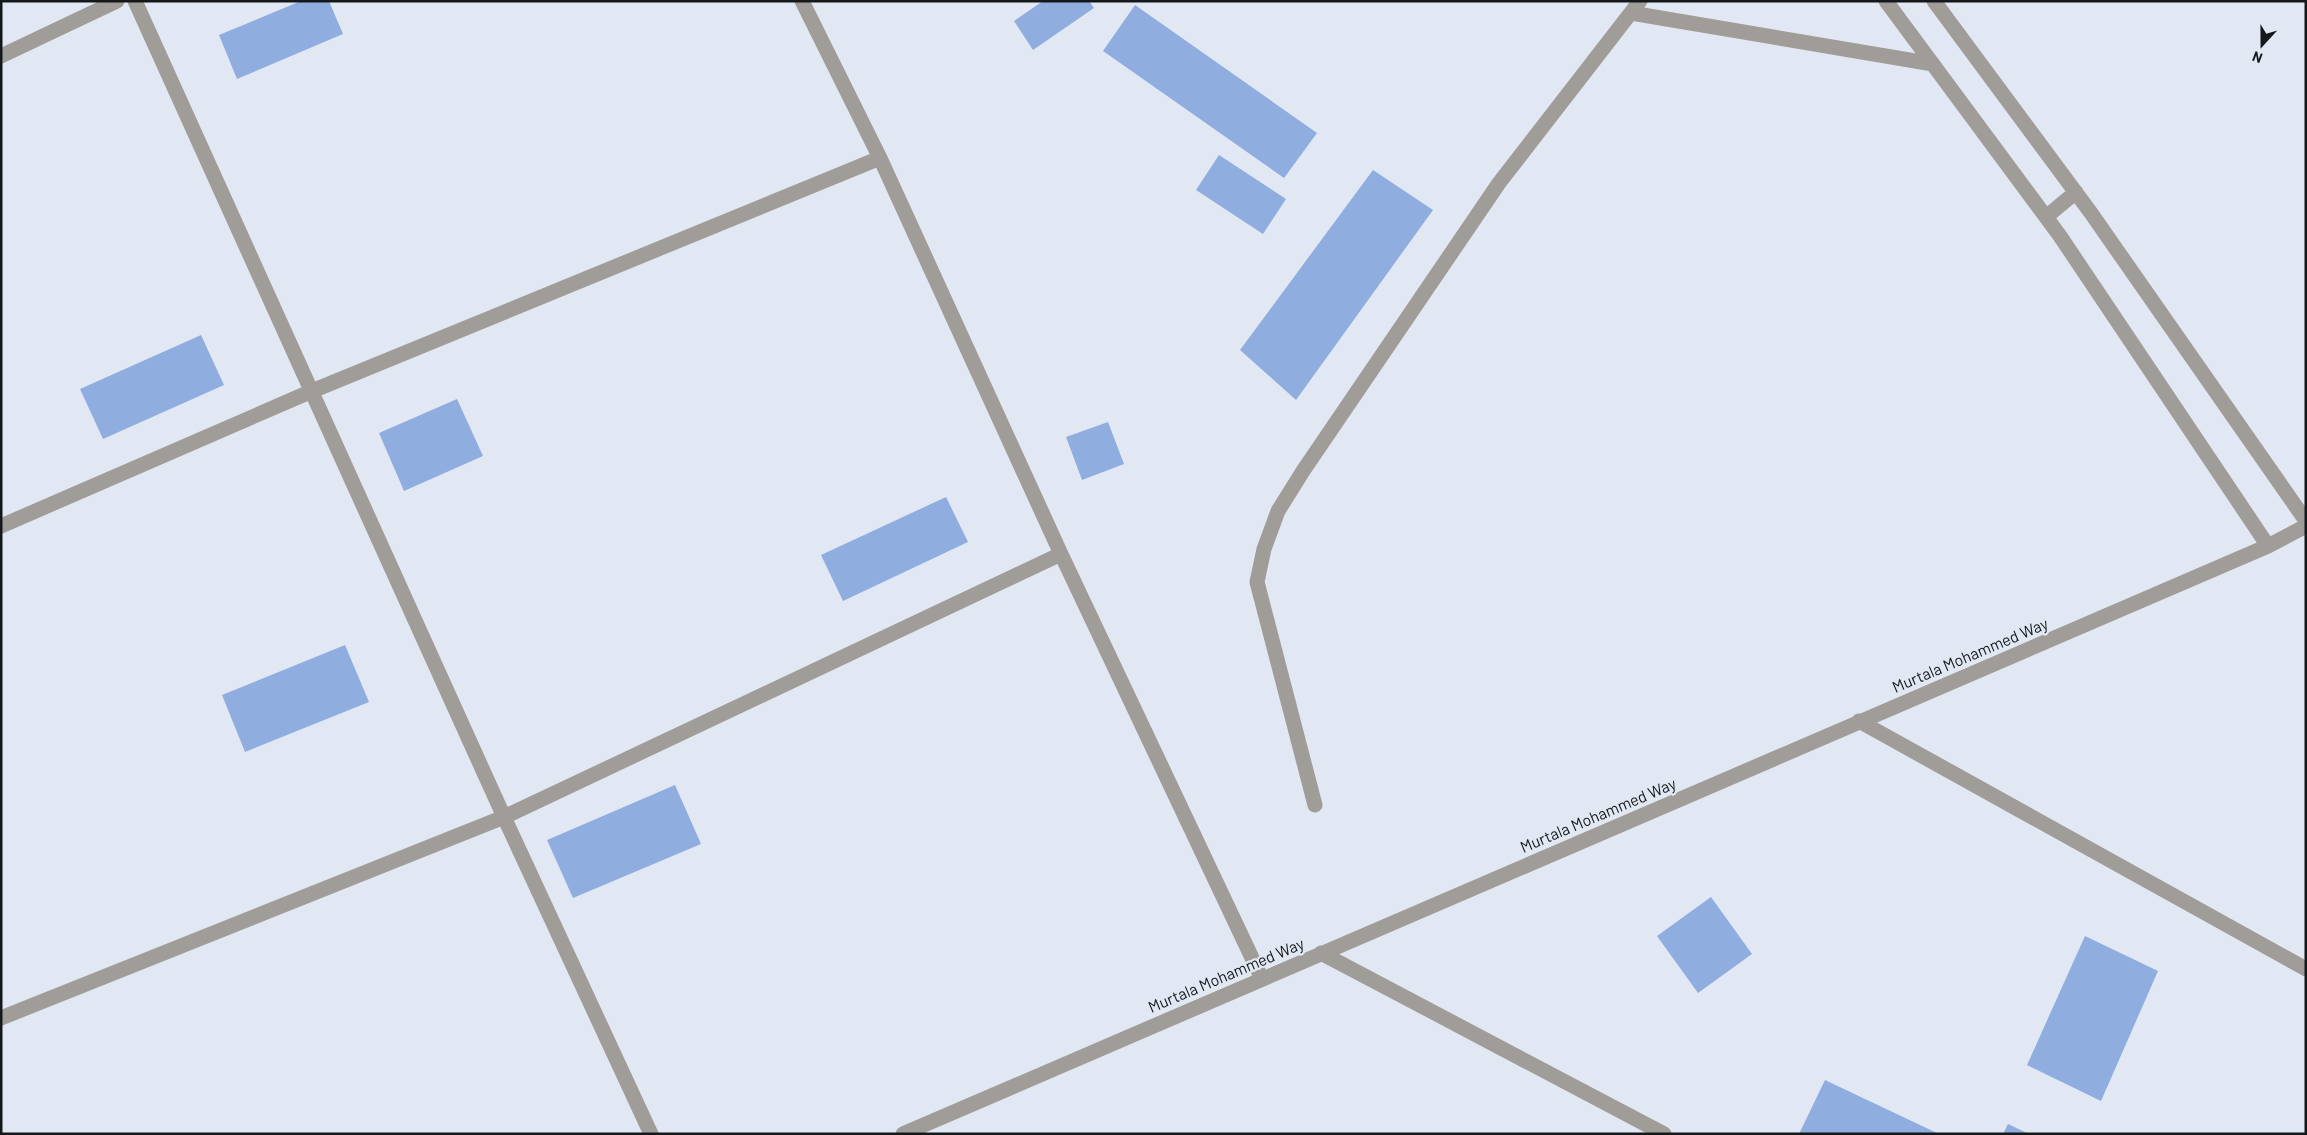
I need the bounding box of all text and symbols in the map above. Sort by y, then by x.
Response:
north arrow [2237,20,2287,70]
text: N [2250,48,2265,67]
street label: Murtala Mohammed Way [1889,613,2051,696]
street label: Murtala Mohammed Way [1517,773,1679,856]
street label: Murtala Mohammed Way [1145,933,1307,1016]

